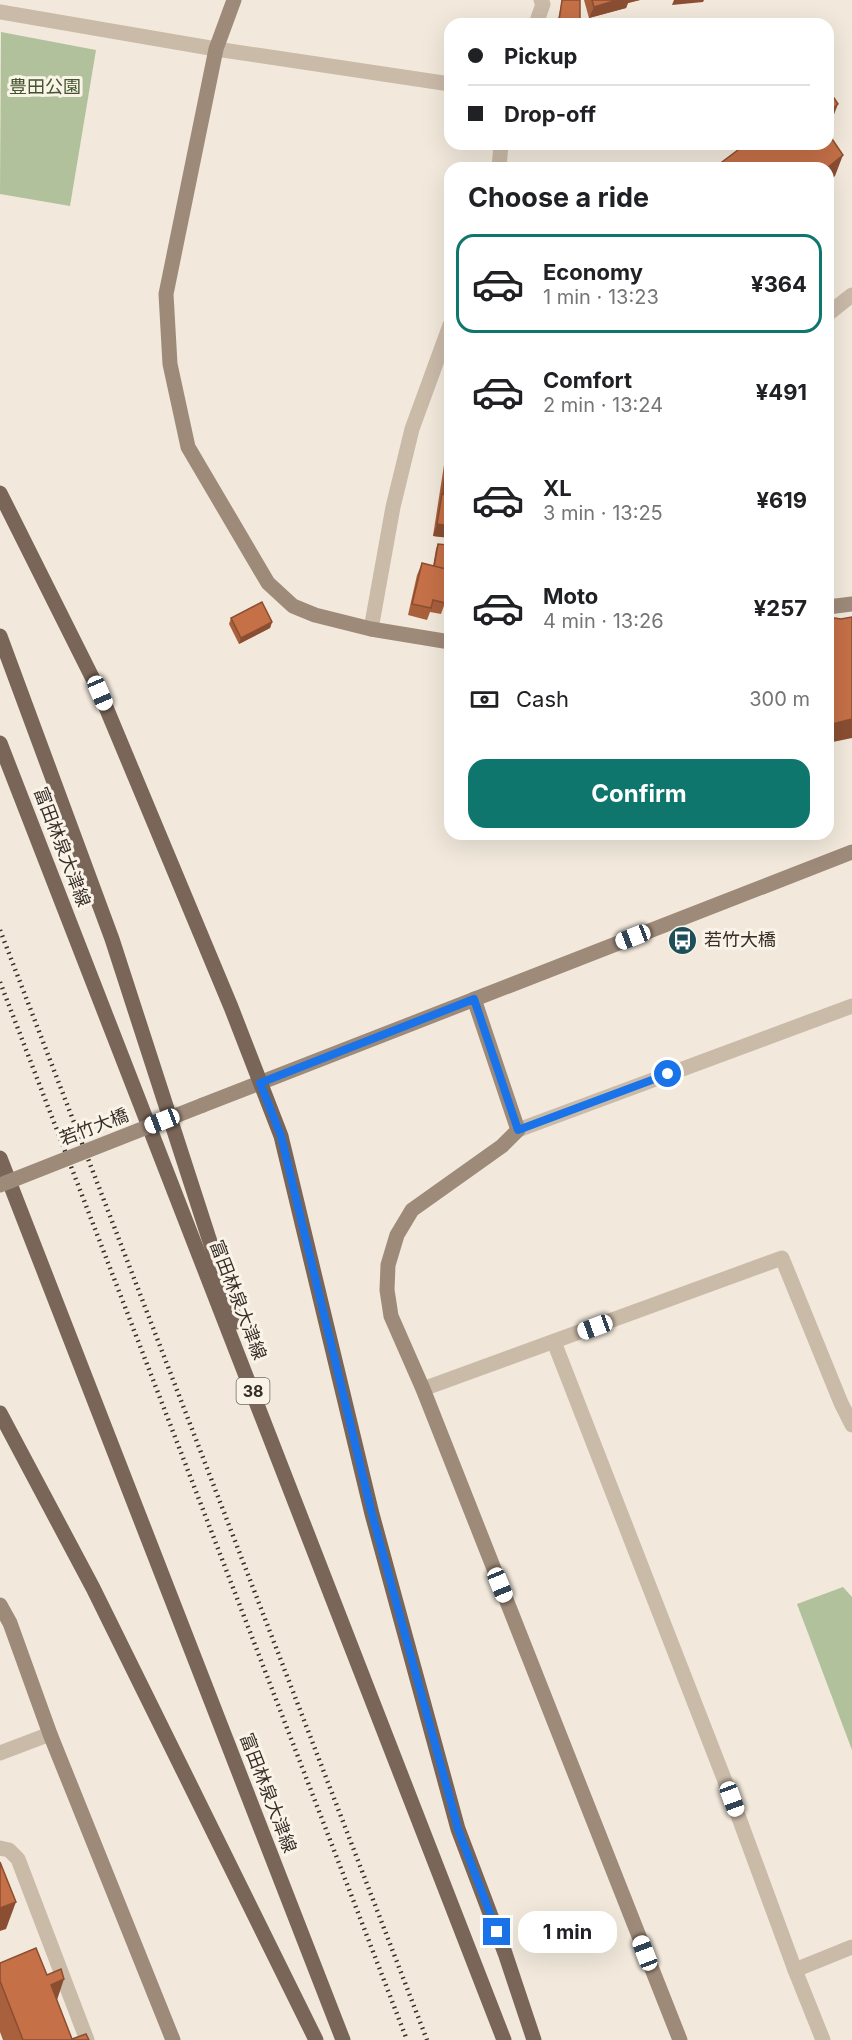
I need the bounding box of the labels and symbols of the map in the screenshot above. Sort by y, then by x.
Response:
park label: 豊田公園 [9,76,81,97]
car [85,673,115,713]
street label: 富田林泉大津線 [30,784,95,909]
car [613,922,653,952]
bus stop icon: 若竹大橋 [667,924,699,956]
place label: 若竹大橋 [704,929,776,950]
route start [654,1060,681,1087]
street label: 若竹大橋 [56,1104,131,1149]
car [142,1106,182,1136]
street label: 富田林泉大津線 [206,1237,271,1362]
car [575,1312,615,1342]
road number: 38 [236,1378,270,1404]
car [485,1565,515,1605]
street label: 富田林泉大津線 [236,1730,301,1855]
car [717,1779,747,1819]
callout: 1 min [518,1911,617,1953]
route end [483,1918,510,1945]
car [630,1933,660,1973]

